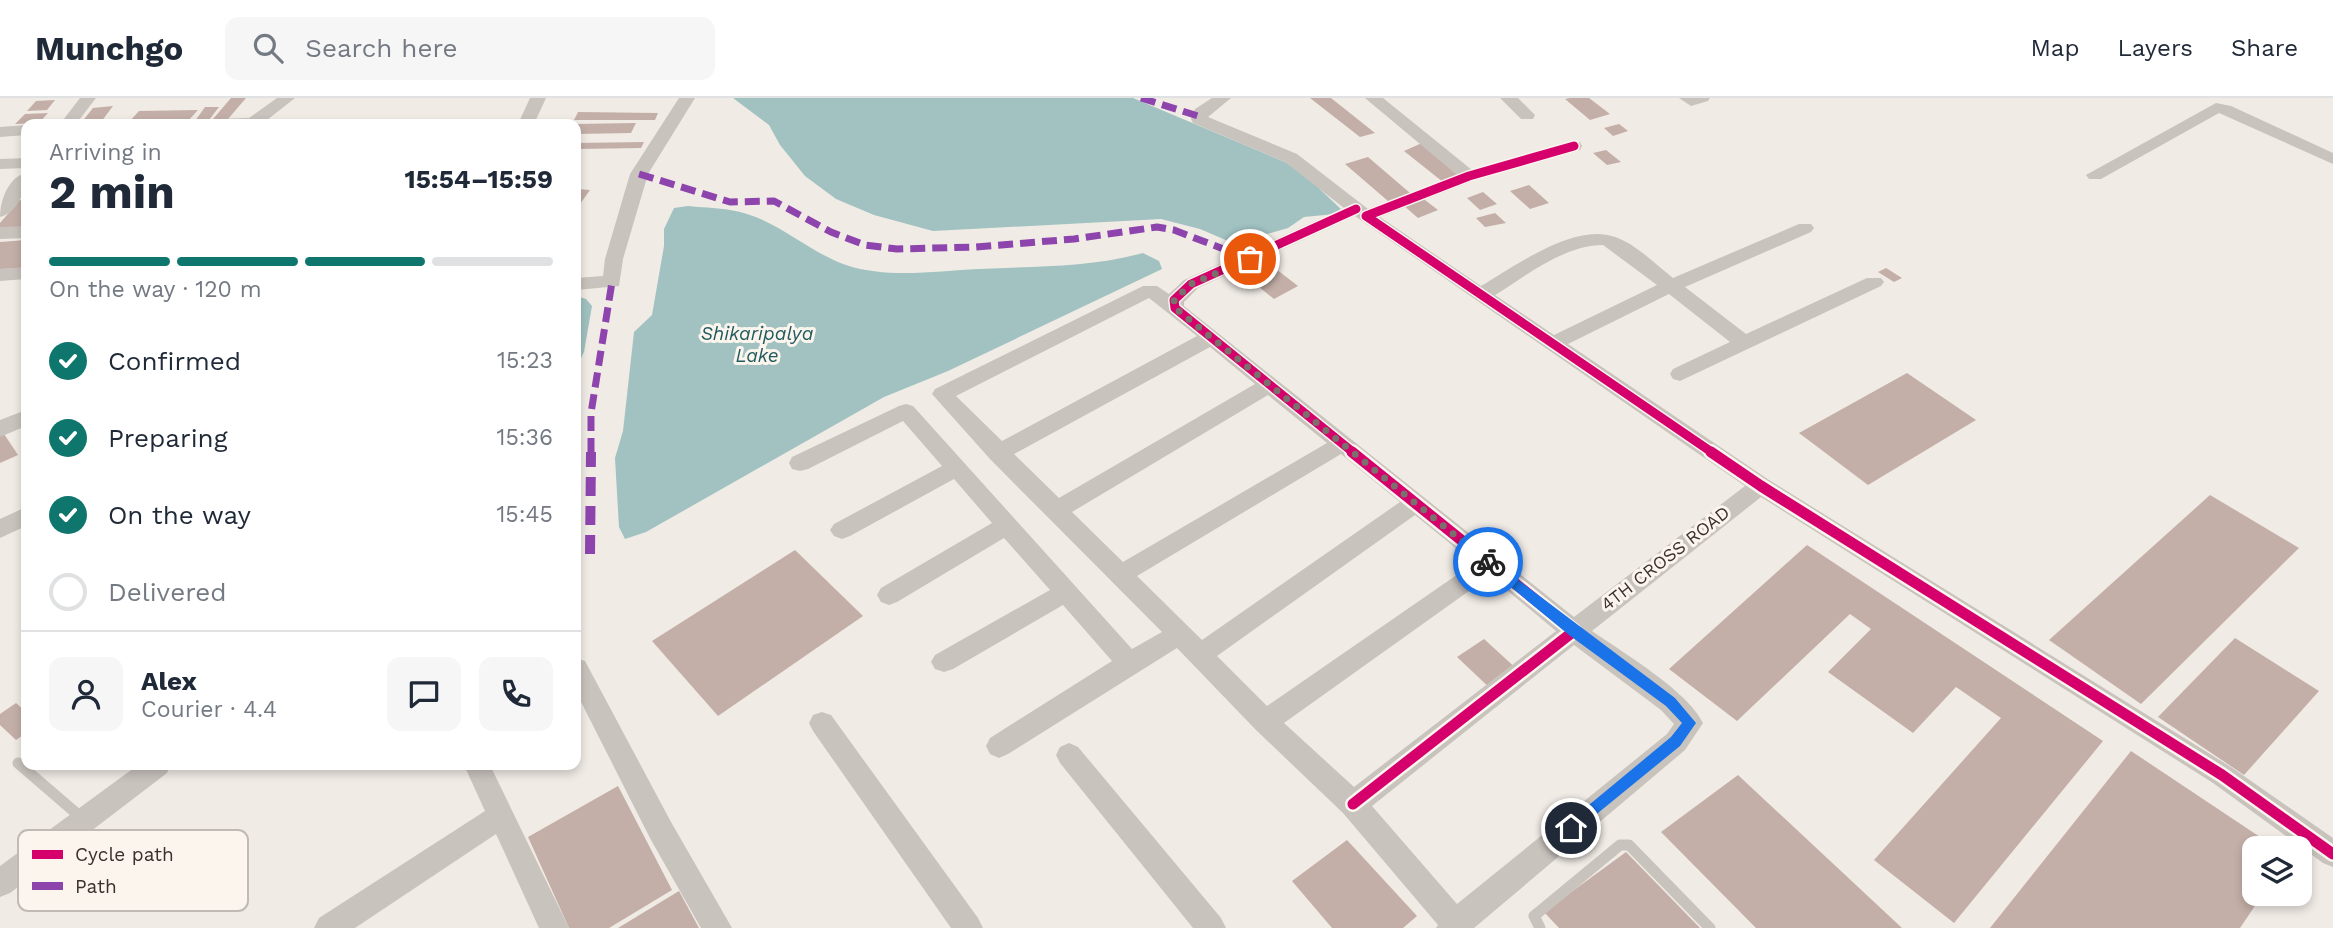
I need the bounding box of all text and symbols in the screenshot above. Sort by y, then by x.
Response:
search box [225,17,715,80]
text: Munchgo [35,29,183,68]
icon: search [249,29,287,67]
text: Search here [305,33,458,63]
text: Map [2031,34,2079,62]
text: Layers [2117,34,2193,62]
text: Share [2231,34,2298,62]
text: Arriving in [49,139,162,166]
text: 15:54–15:59 [404,164,553,194]
text: 2 min [49,165,175,219]
pin [1220,229,1280,289]
icon: bag [1231,240,1269,278]
text: On the way · 120 m [49,276,262,303]
water label: Shikaripalya Lake [701,322,814,367]
icon: check [49,342,87,380]
text: Confirmed [108,346,241,376]
text: 15:23 [497,347,553,374]
icon: check [49,419,87,457]
text: Preparing [108,423,228,453]
text: 15:36 [496,424,553,451]
icon: check [49,496,87,534]
text: On the way [108,500,251,530]
text: 15:45 [496,501,553,528]
street label: 4TH CROSS ROAD [1596,501,1734,615]
courier [1453,527,1523,597]
icon: bike [1469,543,1507,581]
text: Delivered [108,577,227,607]
button: person [49,657,123,731]
button: chat [387,657,461,731]
button: phone [479,657,553,731]
text: Alex [141,666,197,696]
text: Courier · 4.4 [141,696,277,723]
pin [1541,798,1601,858]
icon: home [1552,809,1590,847]
legend [18,830,248,911]
map controls [2242,836,2312,906]
button: layers [2242,836,2312,906]
text: Cycle path [75,843,174,866]
text: Path [75,875,117,898]

